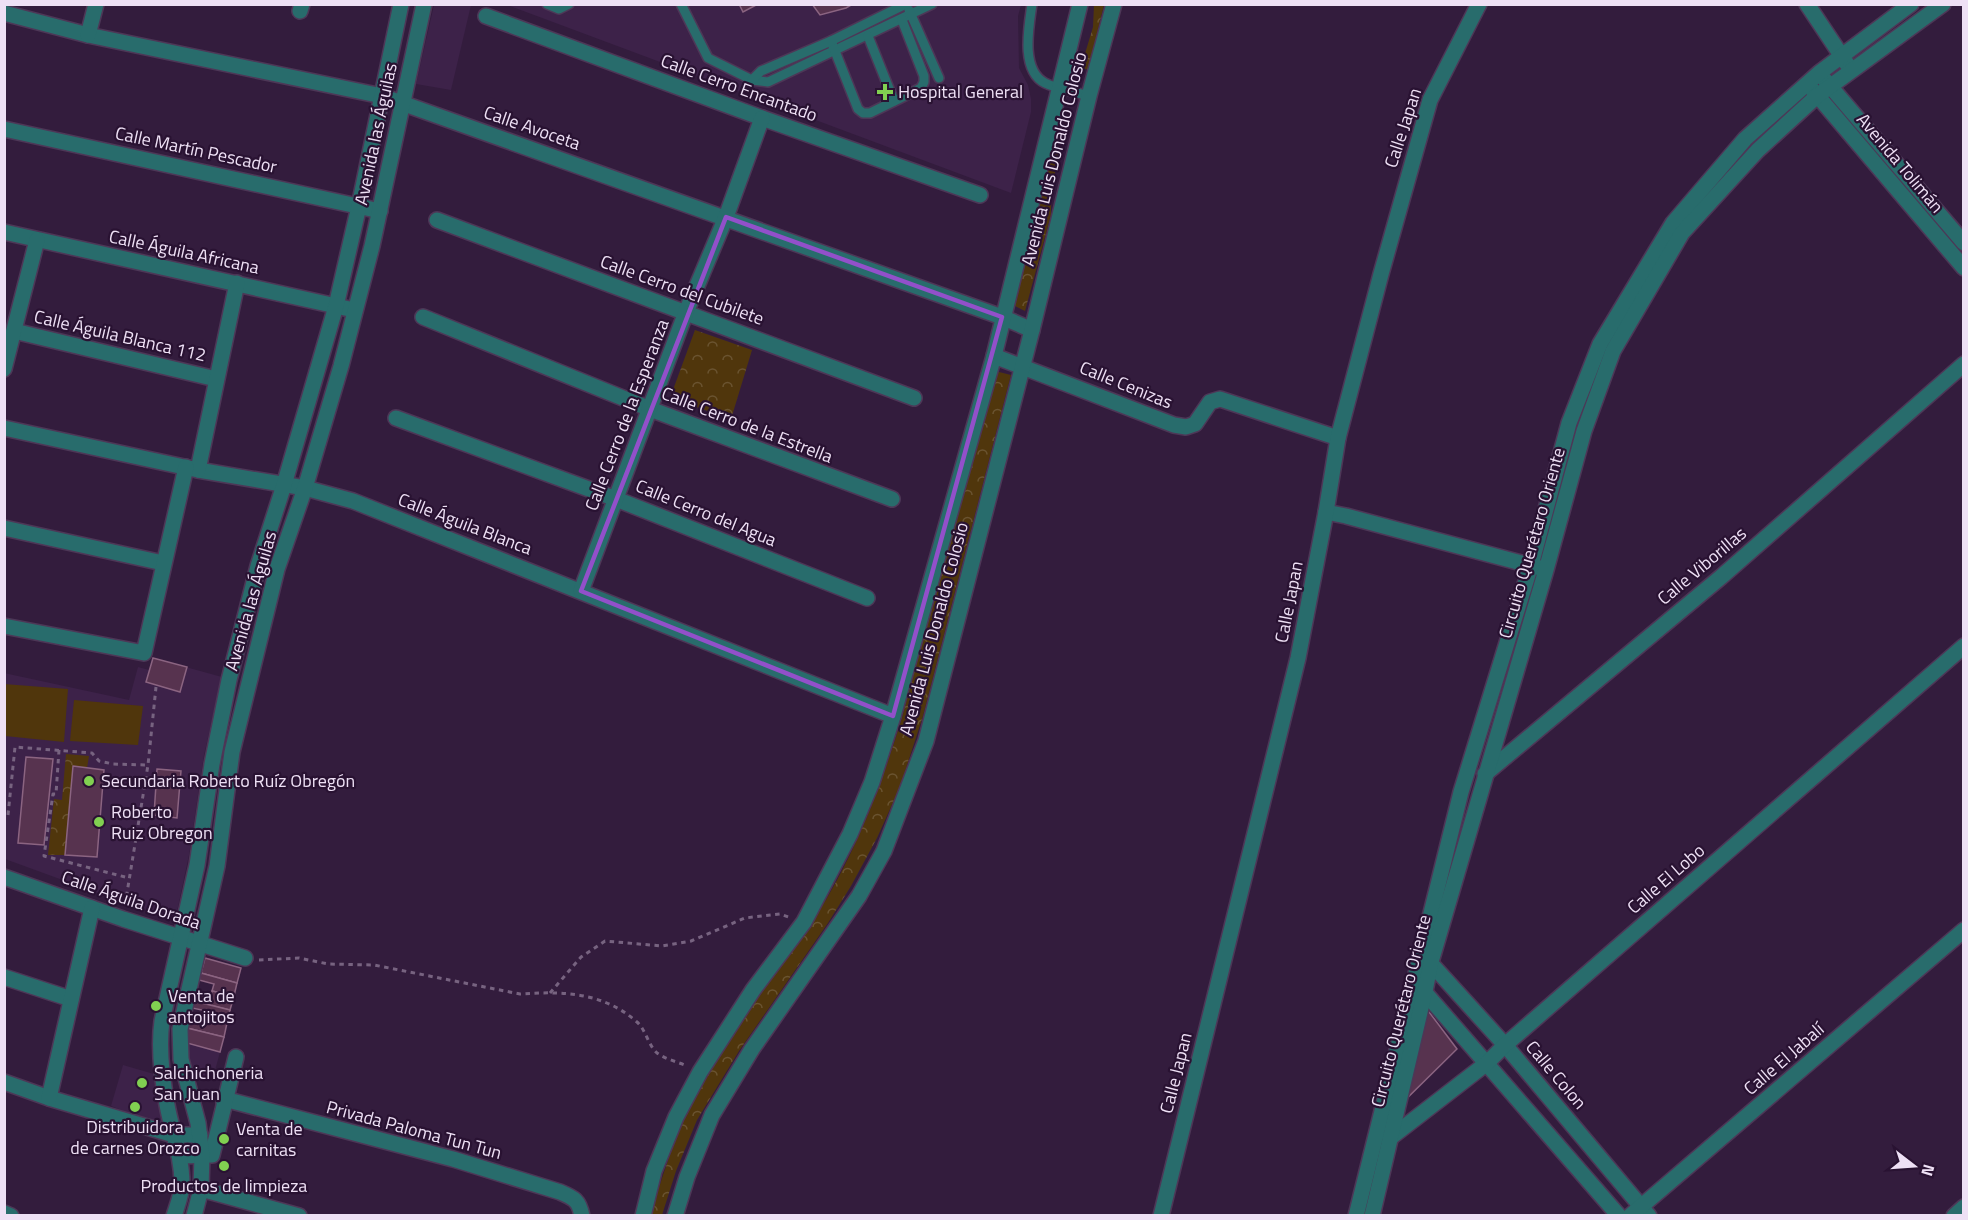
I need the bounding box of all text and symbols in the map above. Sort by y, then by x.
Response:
street label: Calle Cerro Encantado [657,47,821,128]
street label: Avenida Luis Donaldo Colosio [1014,49,1093,269]
street label: Avenida las Águilas [347,60,404,207]
place label: Hospital General [898,78,1023,105]
marker: Hospital General [876,83,894,101]
street label: Calle Japan [1377,84,1428,171]
street label: Calle Avoceta [480,98,584,157]
street label: Avenida Tolimán [1850,107,1950,219]
street label: Calle Martín Pescador [113,119,279,180]
street label: Calle Águila Africana [107,222,262,281]
street label: Calle Cerro del Cubilete [596,247,768,332]
street label: Calle Águila Blanca 112 [32,303,209,368]
street label: Calle Cerro de la Esperanza [577,315,676,515]
street label: Calle Cenizas [1076,354,1177,415]
street label: Calle Cerro de la Estrella [658,379,837,470]
street label: Circuito Querétaro Oriente [1491,444,1572,642]
street label: Calle Cerro del Agua [632,472,781,553]
street label: Calle Águila Blanca [394,486,536,561]
street label: Avenida Luis Donaldo Colosio [892,519,975,739]
street label: Calle Viborillas [1651,520,1752,611]
street label: Avenida las Águilas [218,528,283,674]
street label: Calle Japan [1267,559,1310,645]
place label: Secundaria Roberto Ruíz Obregón [101,767,355,794]
marker: Secundaria Roberto Ruíz Obregón [82,774,96,788]
place label: Roberto Ruiz Obregon [111,798,213,846]
marker: Roberto Ruiz Obregon [92,815,106,829]
street label: Calle El Lobo [1621,837,1710,920]
street label: Calle Águila Dorada [58,863,204,936]
street label: Circuito Querétaro Oriente [1364,912,1438,1110]
place label: Venta de antojitos [168,982,235,1030]
marker: Venta de antojitos [149,999,163,1013]
street label: Calle El Jabalí [1737,1015,1831,1101]
street label: Calle Japan [1152,1030,1199,1116]
street label: Calle Colon [1519,1034,1593,1115]
place label: Salchichoneria San Juan [154,1059,263,1107]
marker: Salchichoneria San Juan [135,1076,149,1090]
street label: Privada Paloma Tun Tun [324,1093,505,1166]
marker: Distribuidora de carnes Orozco [128,1100,142,1114]
place label: Distribuidora de carnes Orozco [70,1113,200,1161]
place label: Venta de carnitas [236,1115,303,1163]
marker: Venta de carnitas [217,1132,231,1146]
north arrow [1884,1136,1944,1196]
marker: Productos de limpieza [217,1159,231,1173]
text: N [1915,1162,1941,1179]
place label: Productos de limpieza [141,1172,307,1199]

